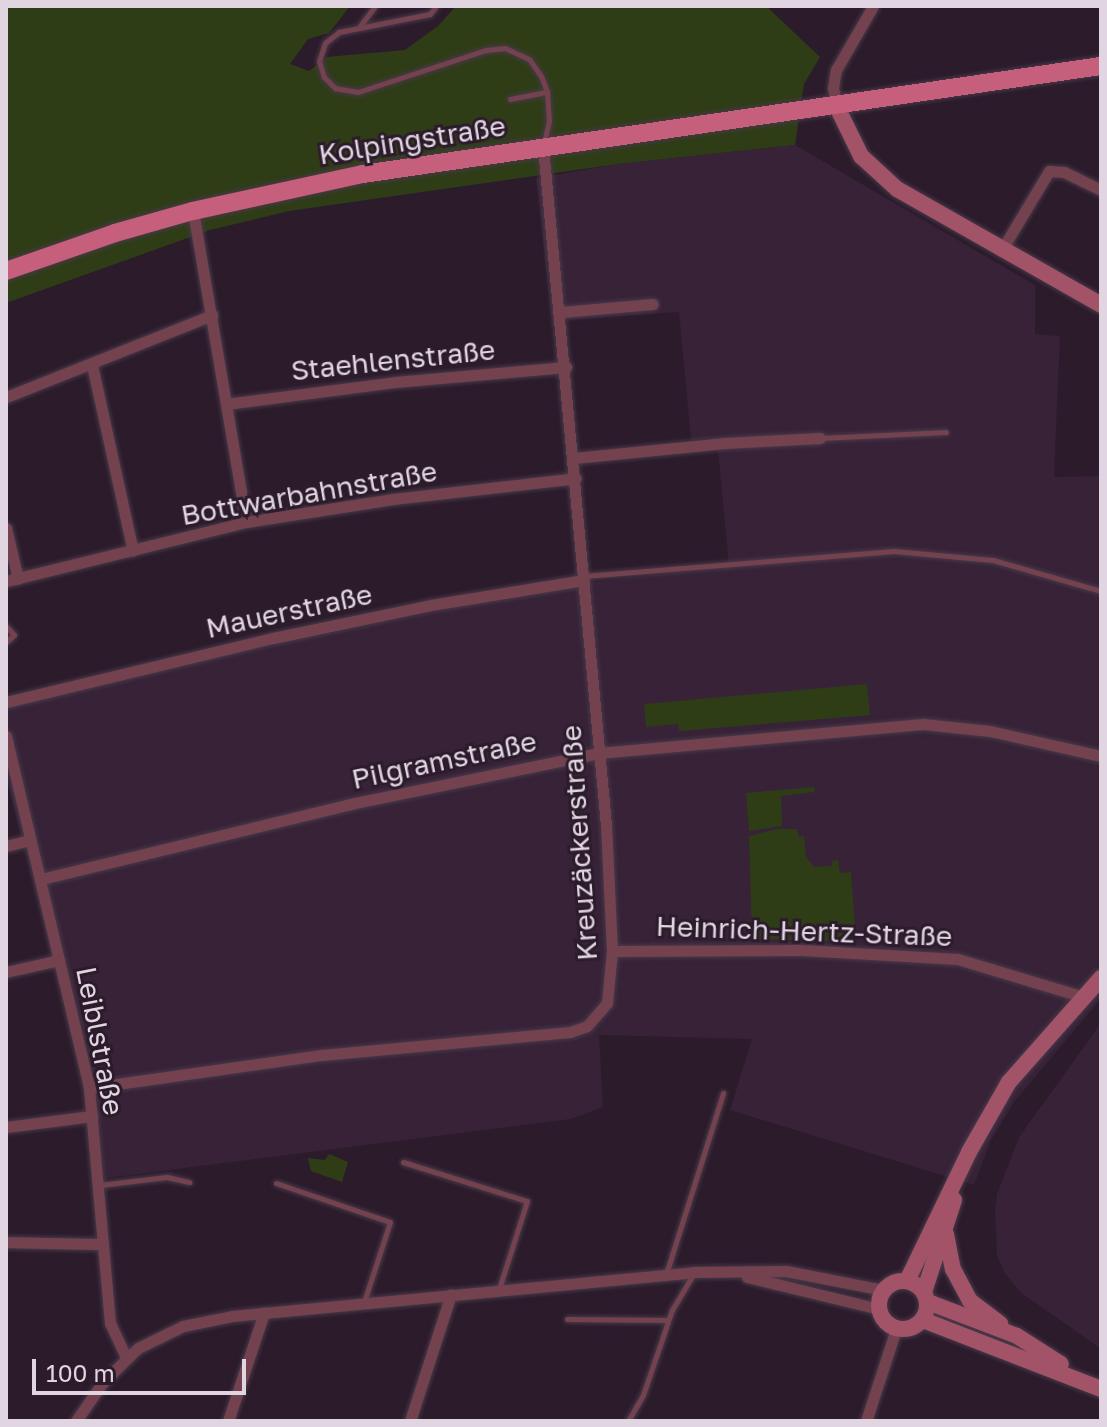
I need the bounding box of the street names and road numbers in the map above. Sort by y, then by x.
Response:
street label: Kolpingstraße [316,109,508,171]
street label: Staehlenstraße [289,333,497,387]
street label: Bottwarbahnstraße [178,454,440,532]
street label: Mauerstraße [203,577,375,645]
street label: Pilgramstraße [349,724,539,796]
street label: Kreuzäckerstraße [554,724,604,962]
street label: Heinrich-Hertz-Straße [655,909,953,953]
street label: Leiblstraße [69,964,131,1118]

